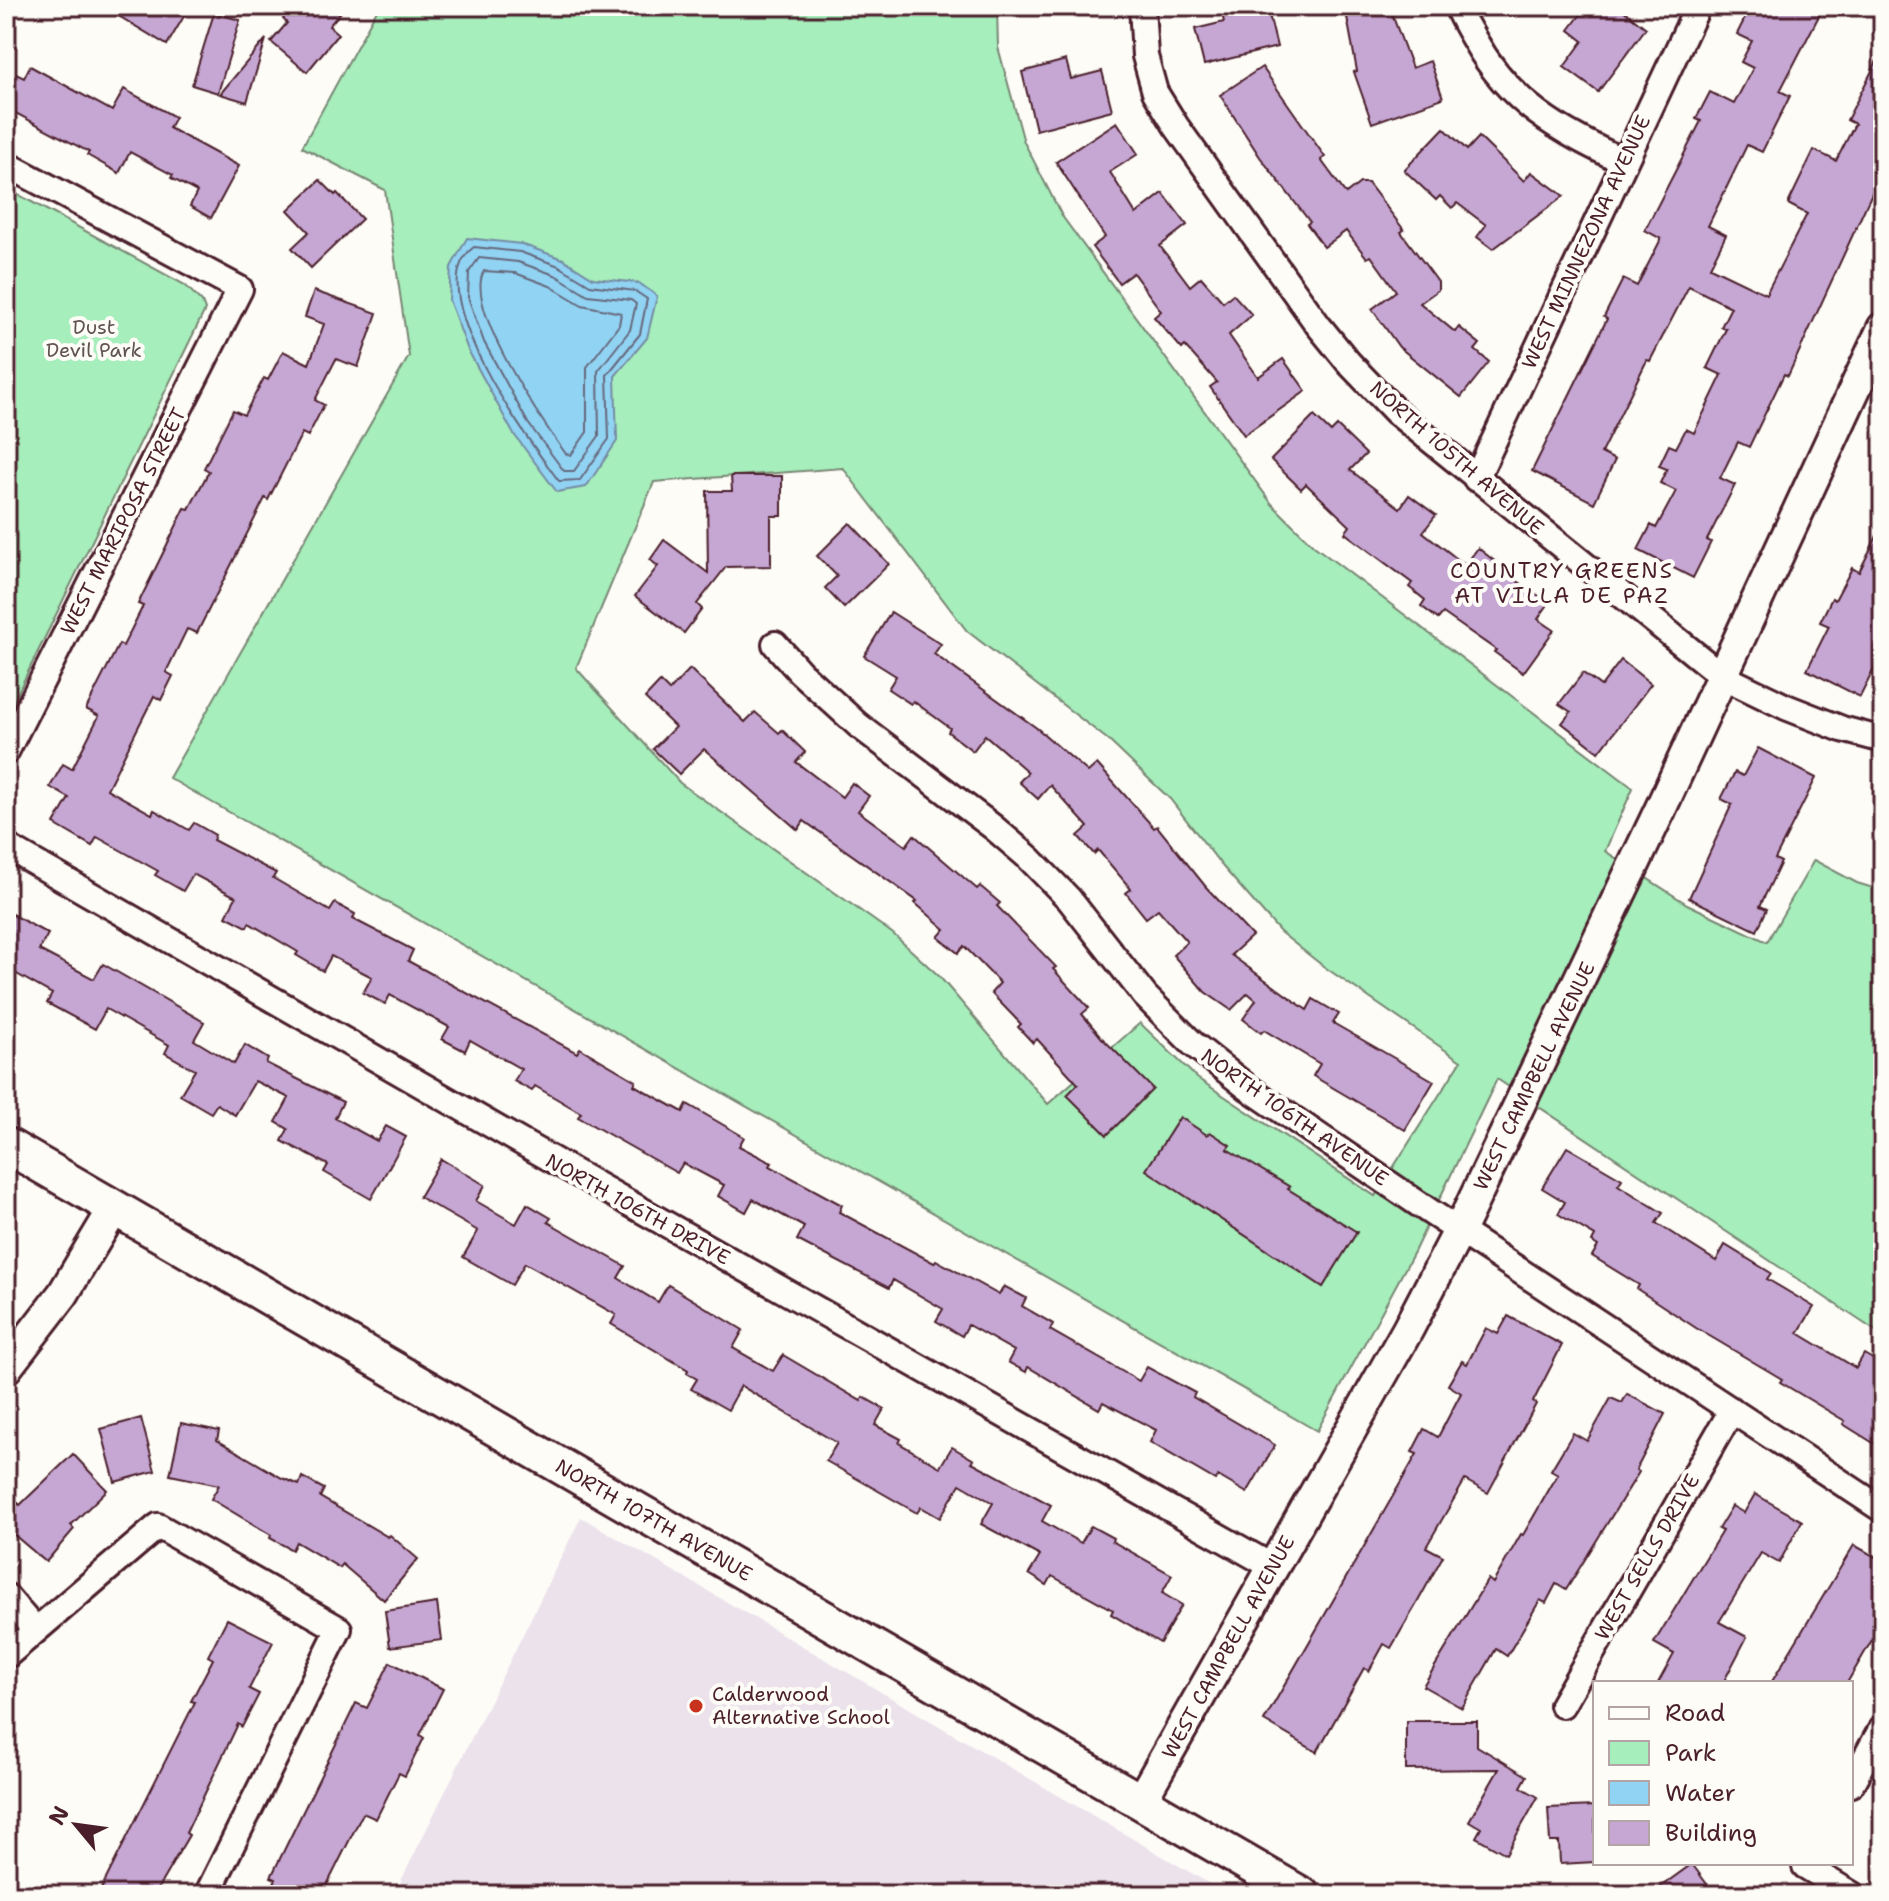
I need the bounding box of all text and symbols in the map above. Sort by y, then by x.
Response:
street label: WEST MINNEZONA AVENUE [1516,111,1656,373]
park label: Dust Devil Park [46,314,142,363]
street label: NORTH 105TH AVENUE [1364,375,1550,541]
street label: WEST MARIPOSA STREET [54,403,192,639]
district label: COUNTRY GREENS AT VILLA DE PAZ [1450,556,1674,610]
street label: WEST CAMPBELL AVENUE [1467,957,1601,1195]
street label: NORTH 106TH AVENUE [1196,1042,1394,1192]
street label: NORTH 106TH DRIVE [541,1147,735,1271]
street label: NORTH 107TH AVENUE [551,1453,757,1587]
street label: WEST SELLS DRIVE [1589,1469,1705,1645]
street label: WEST CAMPBELL AVENUE [1156,1531,1300,1763]
place label: Calderwood Alternative School [712,1681,890,1730]
legend [1593,1681,1853,1865]
marker: Calderwood Alternative School [687,1697,705,1715]
text: Road [1665,1697,1725,1729]
text: Park [1665,1737,1717,1769]
text: Water [1665,1777,1736,1809]
north arrow [36,1785,116,1865]
text: N [42,1801,76,1830]
text: Building [1665,1817,1757,1849]

